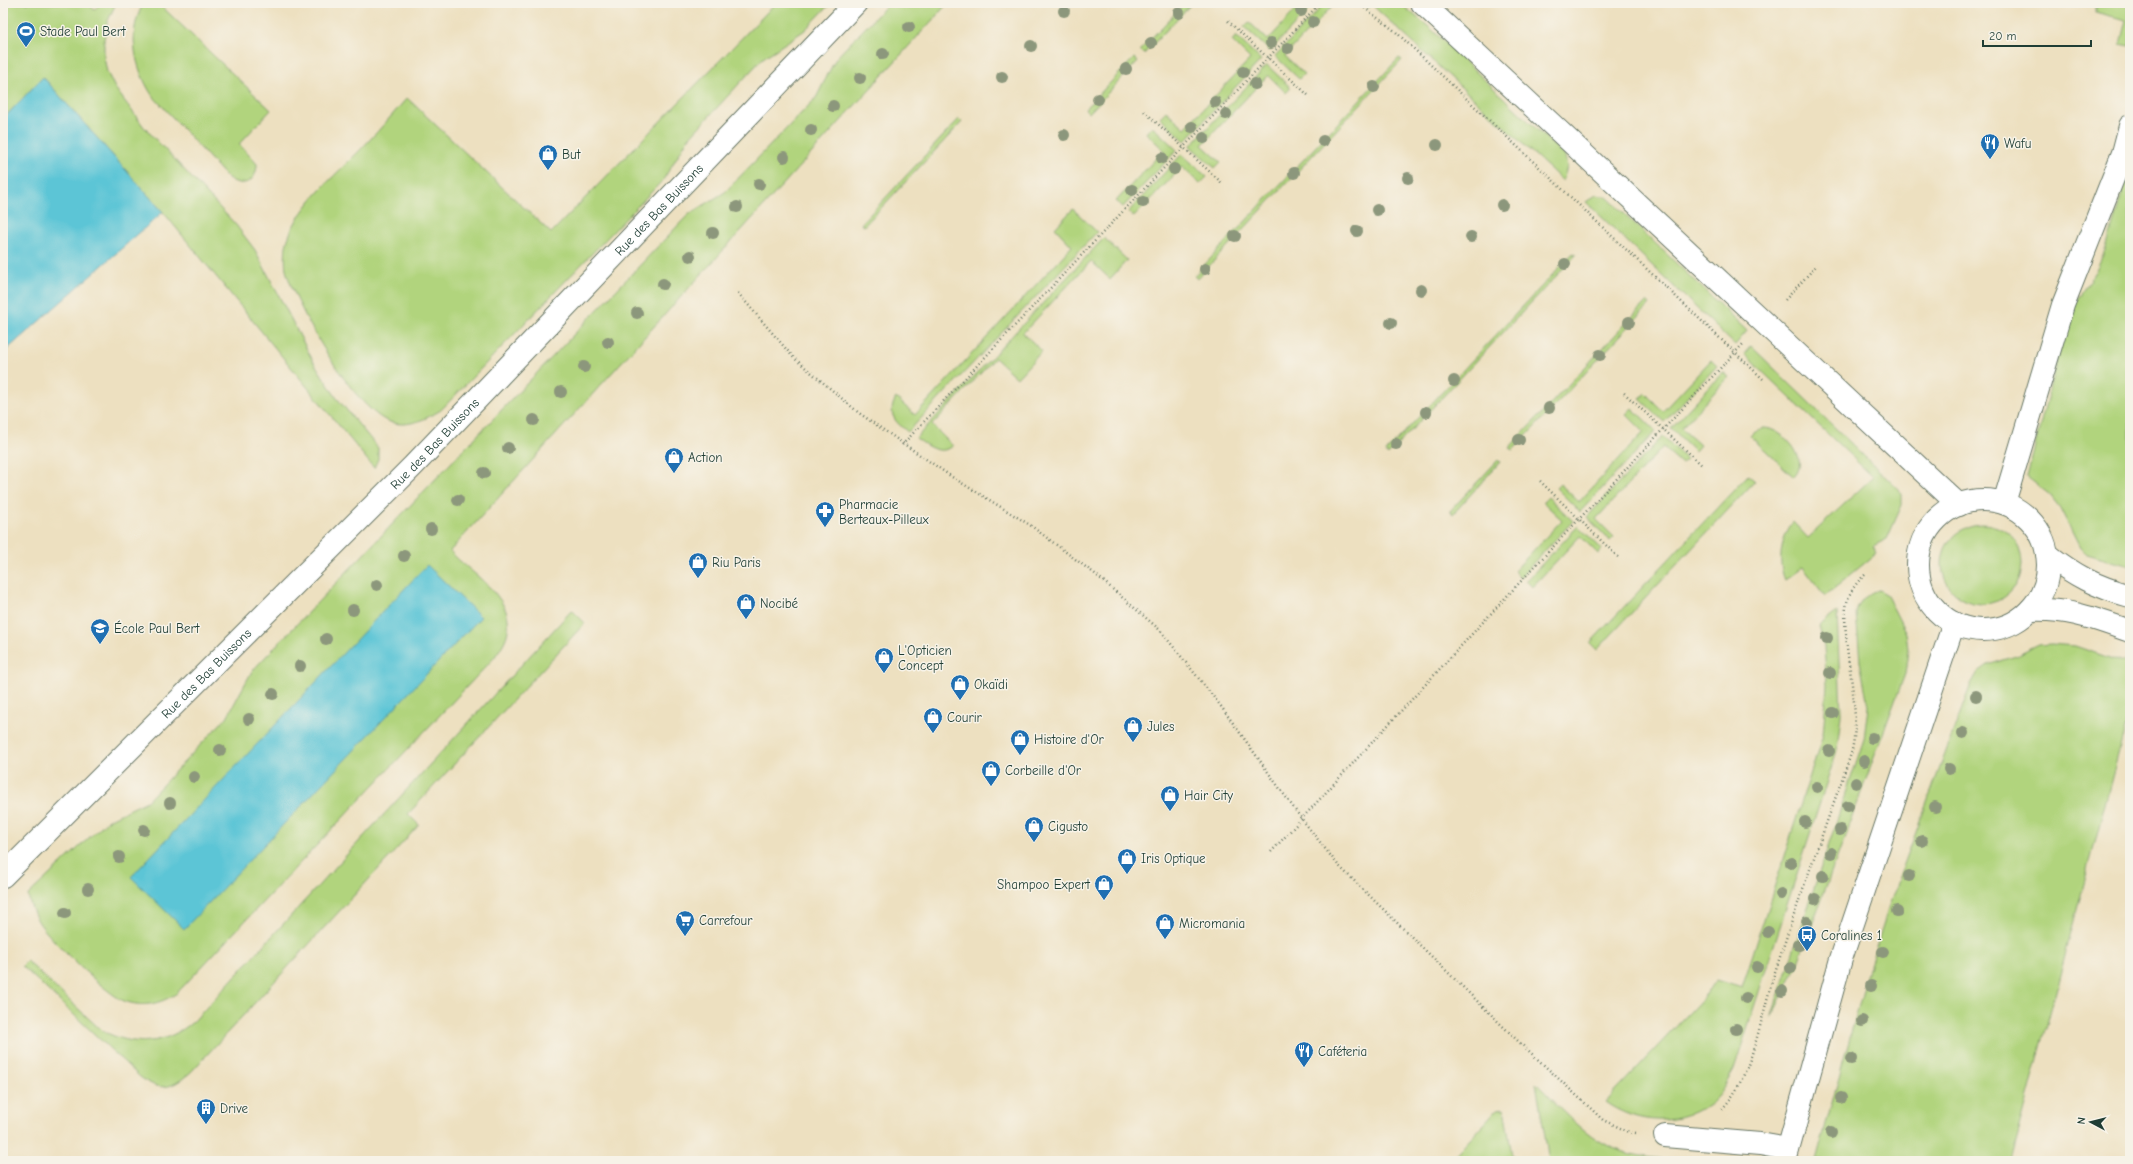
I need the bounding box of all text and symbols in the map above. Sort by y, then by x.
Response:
sports icon: Stade Paul Bert [15,20,37,48]
scale bar [1983,22,2091,48]
place label: Stade Paul Bert [40,24,127,39]
text: 20 m [1989,29,2017,43]
restaurant icon: Wafu [1979,132,2001,160]
place label: Wafu [2004,136,2031,151]
shop icon: But [537,143,559,171]
place label: But [562,147,582,162]
street label: Rue des Bas Buissons [612,161,706,259]
street label: Rue des Bas Buissons [387,395,482,492]
shop icon: Action [663,446,685,474]
place label: Action [688,450,723,465]
place label: Pharmacie Berteaux-Pilleux [839,497,929,527]
pharmacy icon: Pharmacie Berteaux-Pilleux [814,500,836,528]
shop icon: Riu Paris [687,551,709,579]
place label: Riu Paris [712,555,761,570]
shop icon: Nocibé [735,592,757,620]
place label: Nocibé [760,596,799,611]
school or university icon: École Paul Bert [89,617,111,645]
place label: École Paul Bert [114,620,201,636]
street label: Rue des Bas Buissons [158,625,254,721]
place label: L'Opticien Concept [898,643,952,673]
shop icon: L'Opticien Concept [873,646,895,674]
shop icon: Okaïdi [949,673,971,701]
place label: Okaïdi [974,677,1008,692]
shop icon: Courir [922,706,944,734]
place label: Courir [947,710,983,725]
shop icon: Jules [1122,715,1144,743]
place label: Jules [1147,719,1174,734]
shop icon: Histoire d'Or [1009,728,1031,756]
place label: Histoire d'Or [1034,732,1104,747]
shop icon: Corbeille d'Or [980,759,1002,787]
place label: Corbeille d'Or [1005,763,1082,778]
shop icon: Hair City [1159,784,1181,812]
place label: Hair City [1184,788,1233,803]
shop icon: Cigusto [1023,815,1045,843]
place label: Cigusto [1048,819,1088,834]
shop icon: Iris Optique [1116,847,1138,875]
place label: Iris Optique [1141,851,1206,866]
shop icon: Shampoo Expert [1093,873,1115,901]
place label: Shampoo Expert [997,877,1091,892]
supermarket icon: Carrefour [674,909,696,937]
shop icon: Micromania [1154,912,1176,940]
place label: Carrefour [699,913,753,928]
place label: Micromania [1179,916,1245,931]
bus stop icon: Coralines 1 [1796,924,1818,952]
place label: Coralines 1 [1821,928,1882,943]
restaurant icon: Caféteria [1293,1040,1315,1068]
place label: Caféteria [1318,1044,1367,1059]
building icon: Drive [195,1097,217,1125]
place label: Drive [220,1101,248,1116]
north arrow [2071,1102,2111,1142]
text: N [2075,1116,2088,1125]

